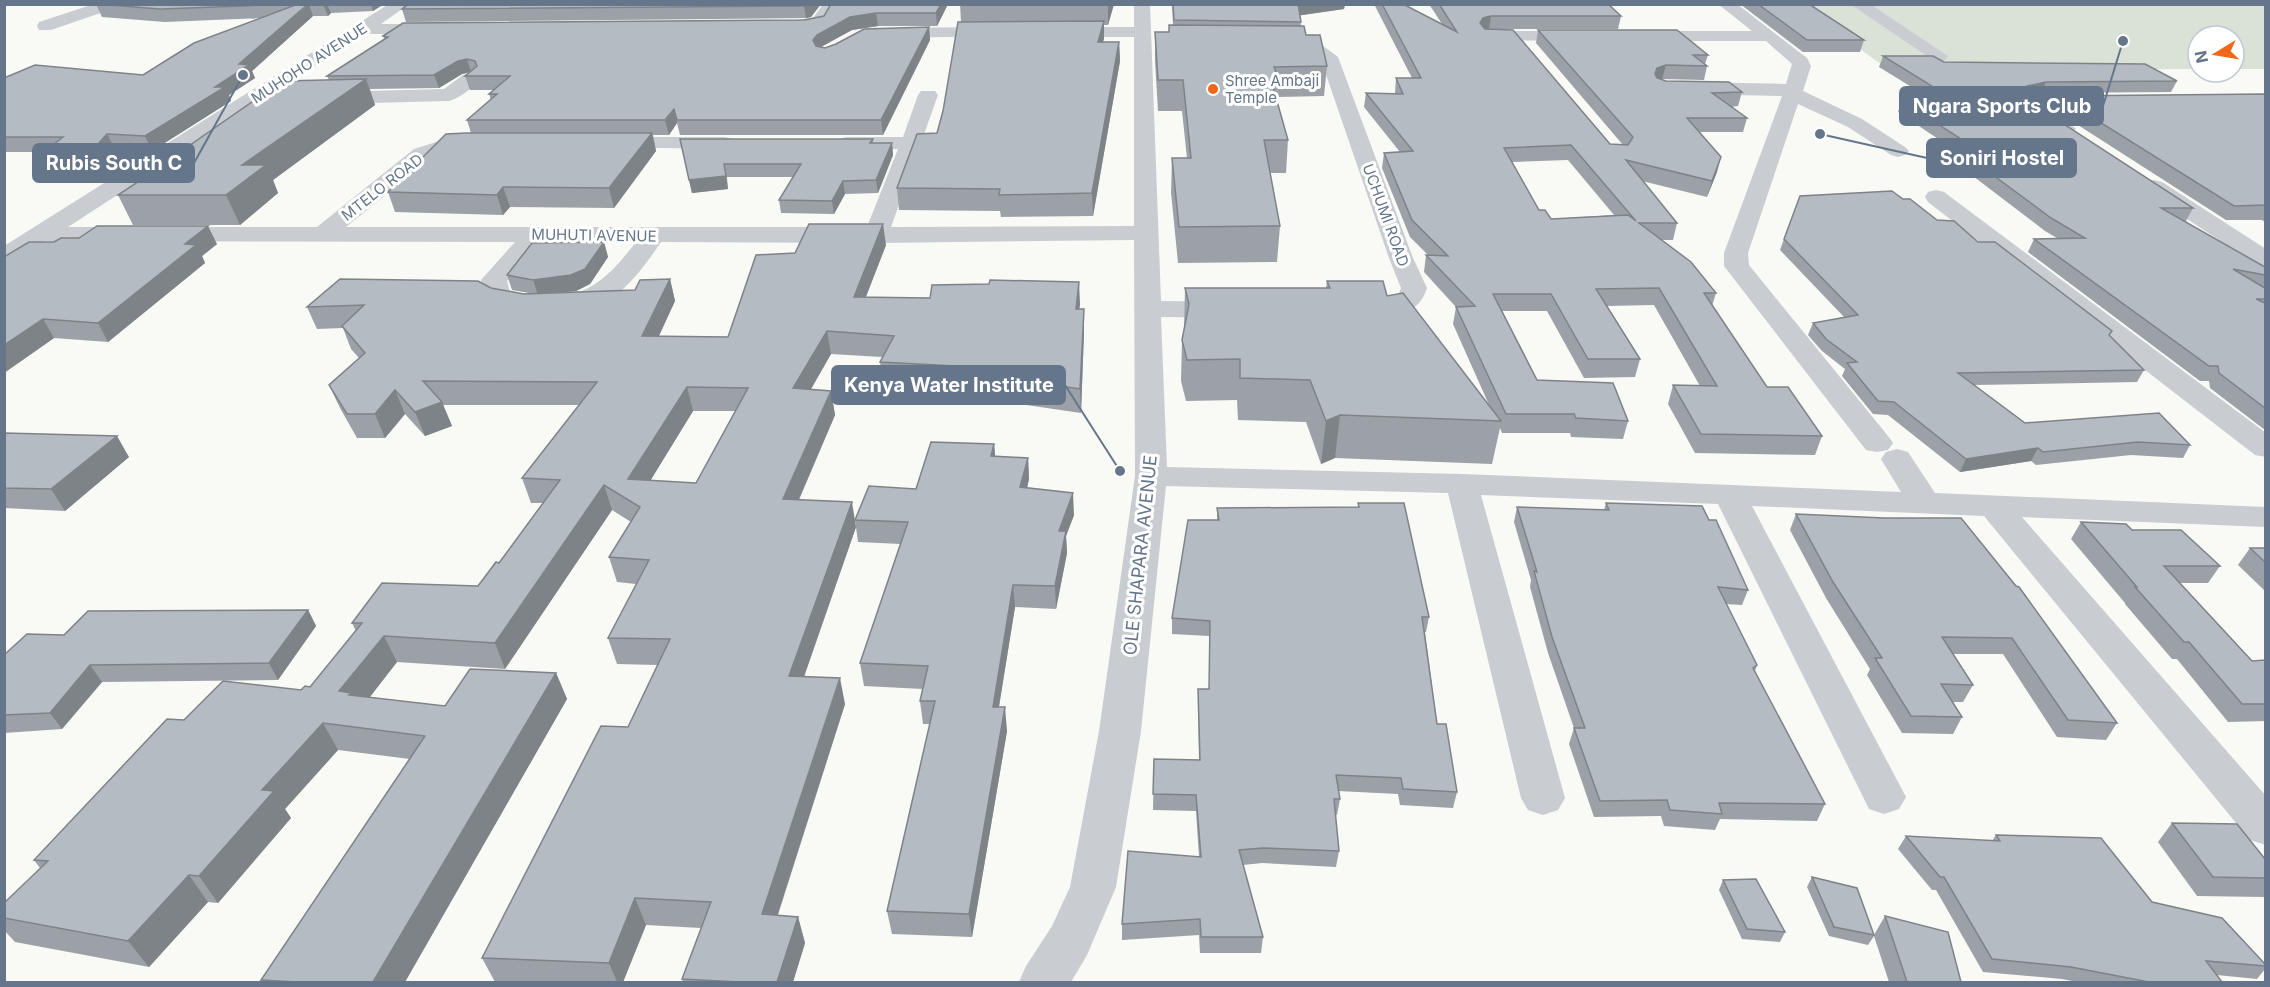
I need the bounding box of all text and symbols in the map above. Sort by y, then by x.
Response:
street label: MUHOHO AVENUE [247,18,371,108]
north arrow [2186,24,2246,84]
text: N [2190,49,2212,65]
place label: Shree Ambaji Temple [1225,71,1319,107]
marker: Shree Ambaji Temple [1206,82,1220,96]
callout: Ngara Sports Club [1900,87,2103,125]
text: Ngara Sports Club [1913,94,2091,118]
callout: Soniri Hostel [1927,139,2076,177]
callout: Rubis South C [33,144,194,182]
text: Soniri Hostel [1940,146,2064,170]
street label: MTELO ROAD [338,149,426,225]
text: Rubis South C [46,151,182,175]
street label: UCHUMI ROAD [1359,161,1413,269]
street label: MUHUTI AVENUE [531,224,657,246]
callout: Kenya Water Institute [832,366,1065,404]
text: Kenya Water Institute [844,373,1054,397]
street label: OLE SHAPARA AVENUE [1119,454,1161,656]

